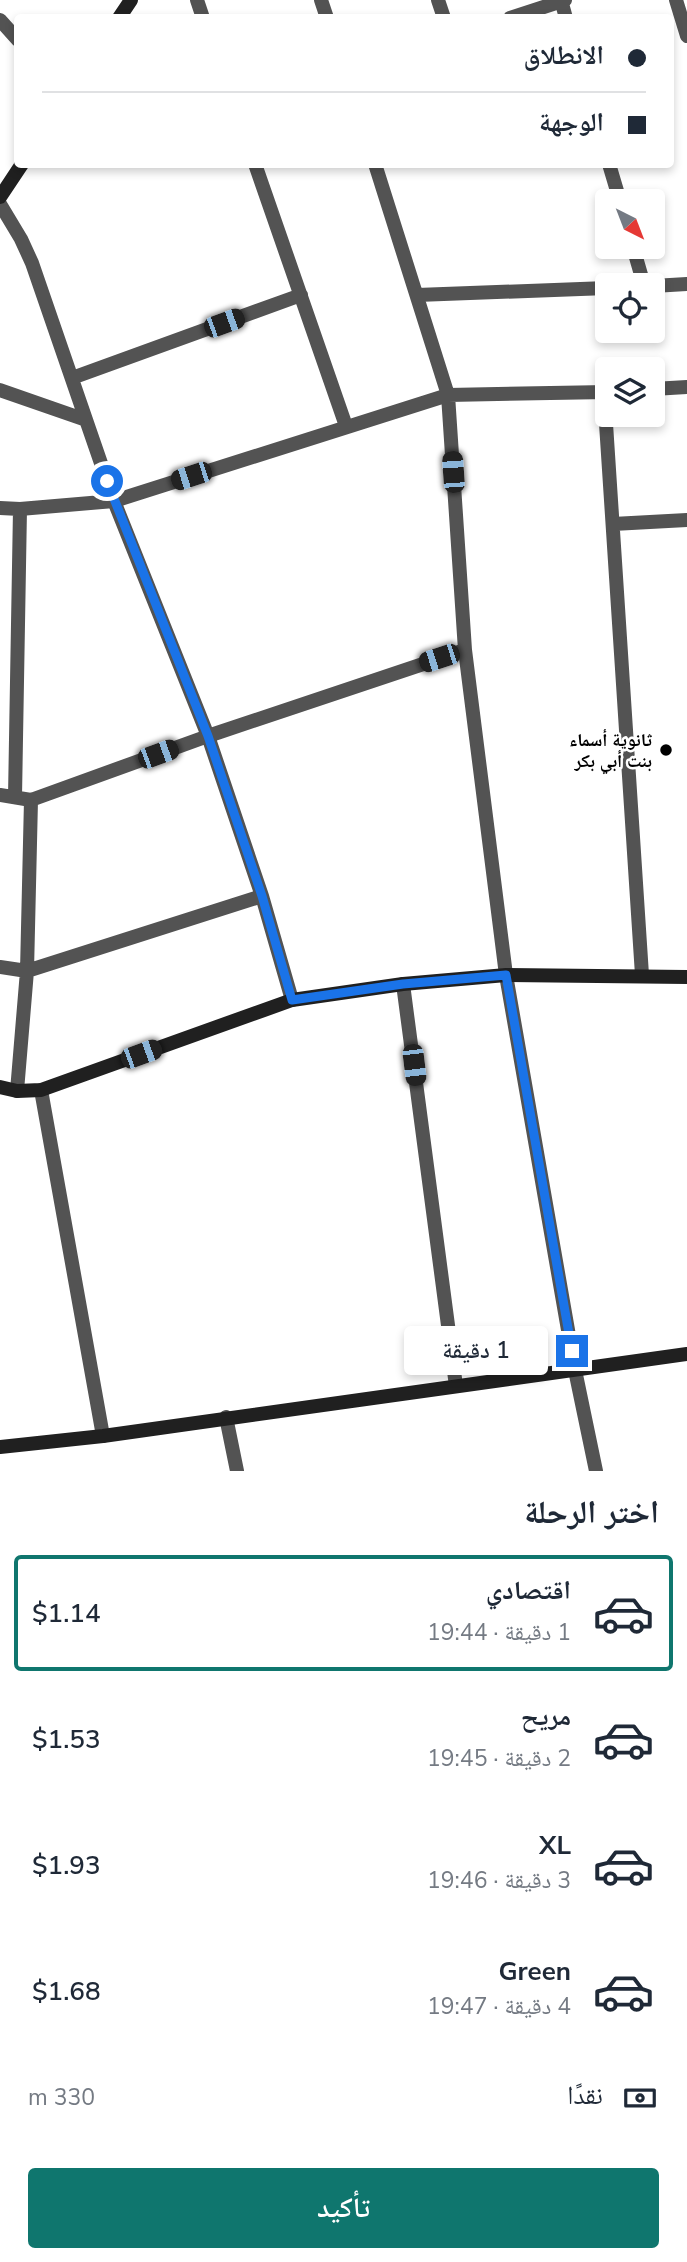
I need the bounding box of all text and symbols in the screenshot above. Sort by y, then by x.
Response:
text: الانطلاق [524,38,604,73]
text: الوجهة [539,105,604,140]
north arrow [595,189,665,259]
map controls [595,189,665,427]
button: locate [595,273,665,343]
car [201,306,248,340]
button: layers [595,357,665,427]
car [442,450,465,494]
car [168,460,215,492]
route start [91,465,123,497]
car [416,642,463,674]
place label: ثانوية أسماء بنت أبي بكر [569,728,652,775]
car [135,737,182,771]
marker: ثانوية أسماء بنت أبي بكر [658,742,674,758]
car [118,1037,165,1071]
car [402,1043,427,1087]
callout: 1 دقيقة [404,1326,548,1376]
text: 1 دقيقة [442,1335,510,1366]
route end [556,1335,588,1367]
text: اختر الرحلة [524,1491,659,1534]
text: اقتصادي [486,1573,571,1608]
icon: car [592,1582,655,1645]
text: $1.14 [32,1596,101,1631]
text: 1 دقيقة · 19:44 [427,1617,571,1648]
text: مريح [521,1699,571,1734]
icon: car [592,1708,655,1771]
text: $1.53 [32,1722,101,1757]
text: 2 دقيقة · 19:45 [427,1743,571,1774]
text: XL [539,1828,571,1863]
icon: car [592,1834,655,1897]
text: $1.93 [32,1848,101,1883]
text: 3 دقيقة · 19:46 [427,1865,571,1896]
text: Green [498,1954,571,1989]
icon: car [592,1960,655,2023]
text: $1.68 [32,1974,101,2009]
text: 4 دقيقة · 19:47 [427,1991,571,2022]
text: نقدًا [567,2078,603,2113]
icon: cash [621,2079,659,2117]
text: 330 m [28,2082,95,2113]
button: تأكيد [28,2168,659,2248]

